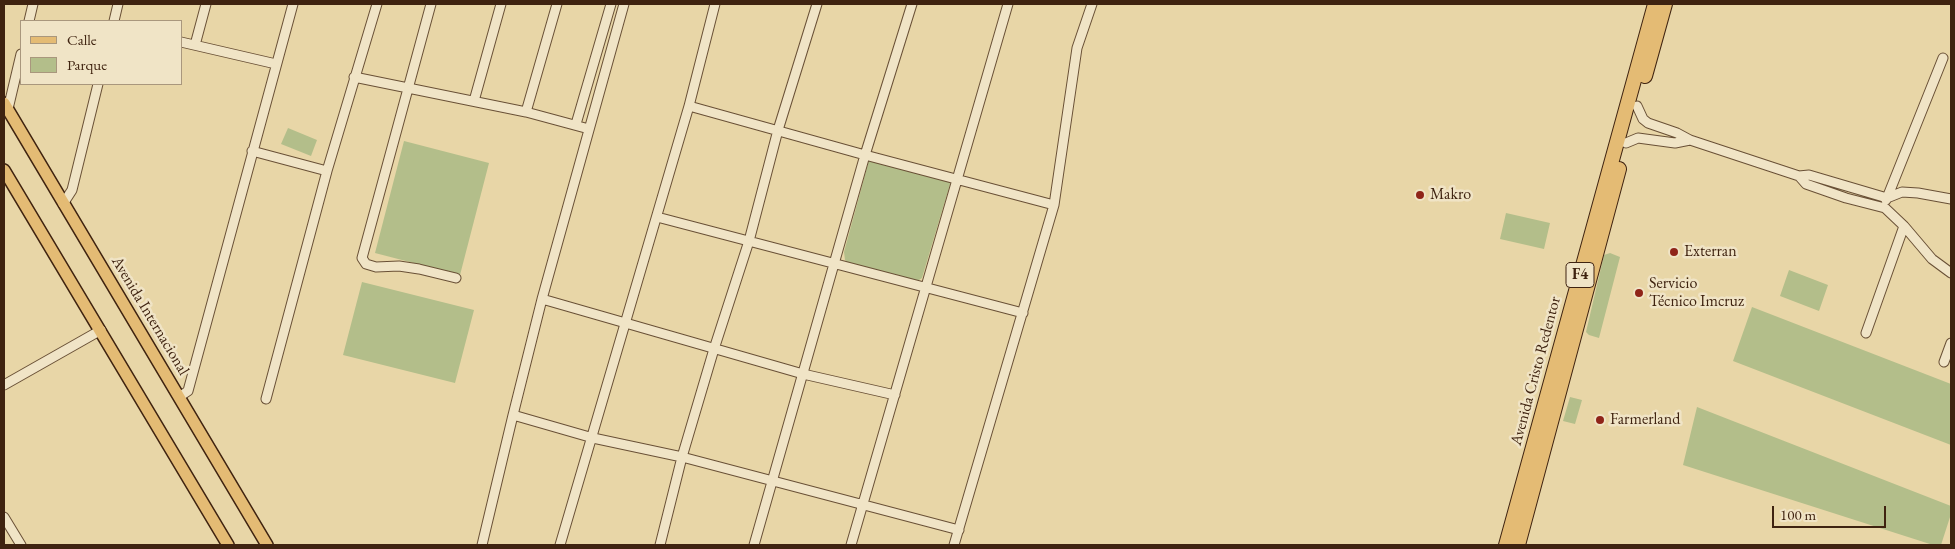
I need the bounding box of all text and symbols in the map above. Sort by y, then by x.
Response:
legend [20,20,182,85]
text: Calle [67,30,97,49]
text: Parque [67,55,107,74]
place label: Makro [1430,185,1471,205]
marker: Makro [1414,189,1426,201]
place label: Exterran [1684,242,1737,262]
marker: Exterran [1668,246,1680,258]
street label: Avenida Internacional [107,253,193,379]
road number: F4 [1566,262,1594,288]
place label: Servicio Técnico Imcruz [1649,274,1744,312]
marker: Servicio Técnico Imcruz [1633,287,1645,299]
street label: Avenida Cristo Redentor [1507,294,1565,448]
place label: Farmerland [1610,410,1680,430]
marker: Farmerland [1594,414,1606,426]
scale bar [1775,496,1889,528]
text: 100 m [1780,505,1816,524]

